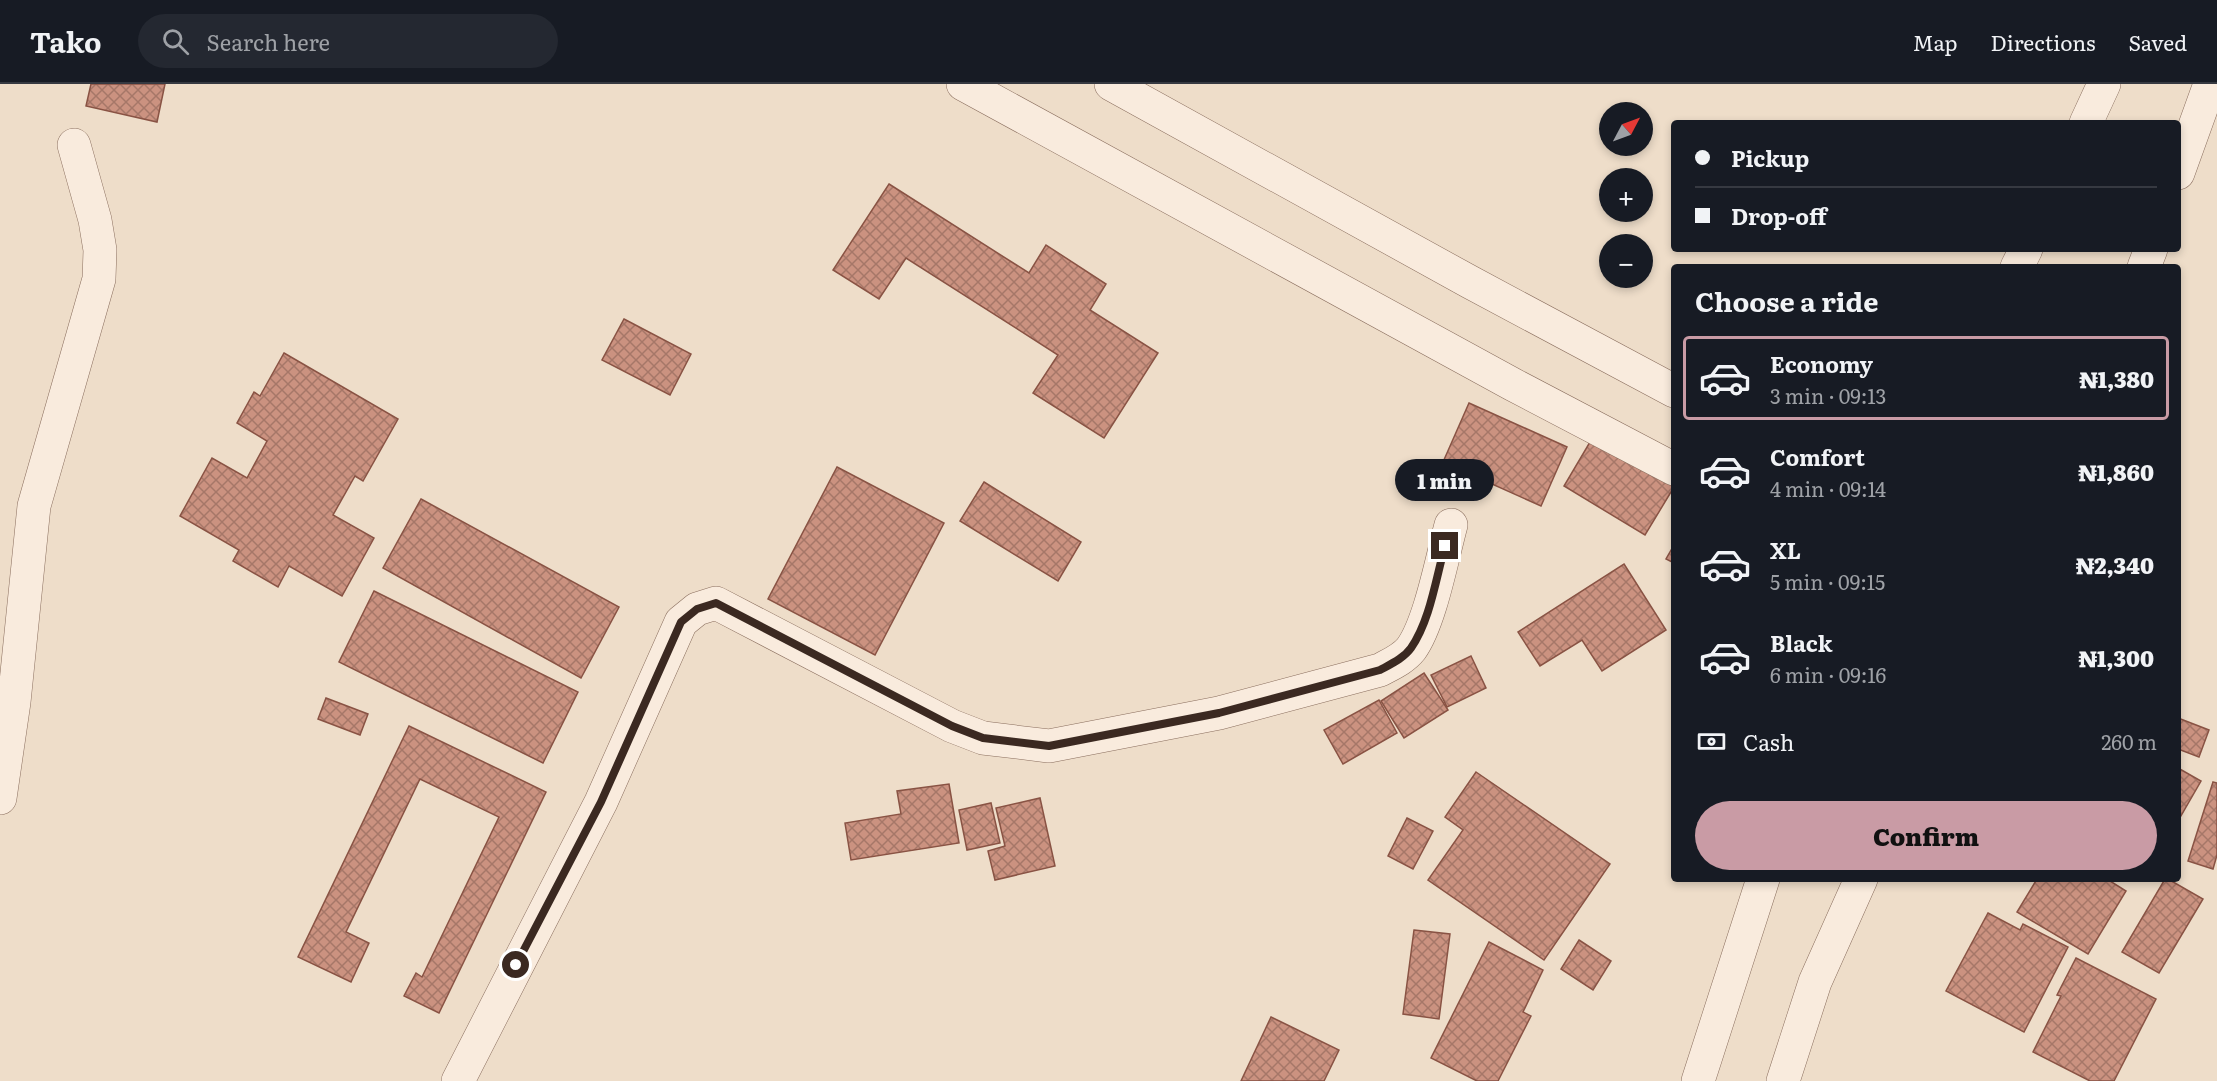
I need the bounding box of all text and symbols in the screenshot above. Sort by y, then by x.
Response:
search box [138,14,558,68]
text: Tako [30,20,102,62]
icon: search [159,25,192,58]
text: Search here [207,25,330,58]
text: Map [1913,26,1958,57]
text: Directions [1991,26,2096,57]
text: Saved [2129,26,2187,57]
north arrow [1599,102,1653,156]
map controls [1599,102,1653,288]
text: Pickup [1731,141,1809,174]
button: + [1599,168,1653,222]
text: Drop-off [1731,199,1827,232]
button: − [1599,234,1653,288]
text: Choose a ride [1695,280,1878,320]
text: Economy [1770,347,1873,380]
icon: car [1698,351,1752,405]
text: ₦1,380 [2079,362,2154,395]
text: 3 min · 09:13 [1770,380,1886,410]
text: Comfort [1770,440,1865,473]
icon: car [1698,444,1752,498]
text: ₦1,860 [2078,455,2154,488]
callout: 1 min [1396,459,1494,501]
text: 1 min [1417,465,1472,495]
text: 4 min · 09:14 [1770,473,1886,503]
route end [1431,532,1458,559]
text: XL [1770,533,1801,566]
icon: car [1698,537,1752,591]
text: ₦2,340 [2076,548,2154,581]
text: 5 min · 09:15 [1770,566,1885,596]
text: Black [1770,626,1832,659]
icon: car [1698,630,1752,684]
text: ₦1,300 [2079,641,2154,674]
text: 6 min · 09:16 [1770,659,1886,689]
icon: cash [1695,725,1728,758]
text: Cash [1743,725,1794,758]
text: 260 m [2101,726,2157,756]
button: Confirm [1695,801,2157,870]
route start [502,951,529,978]

